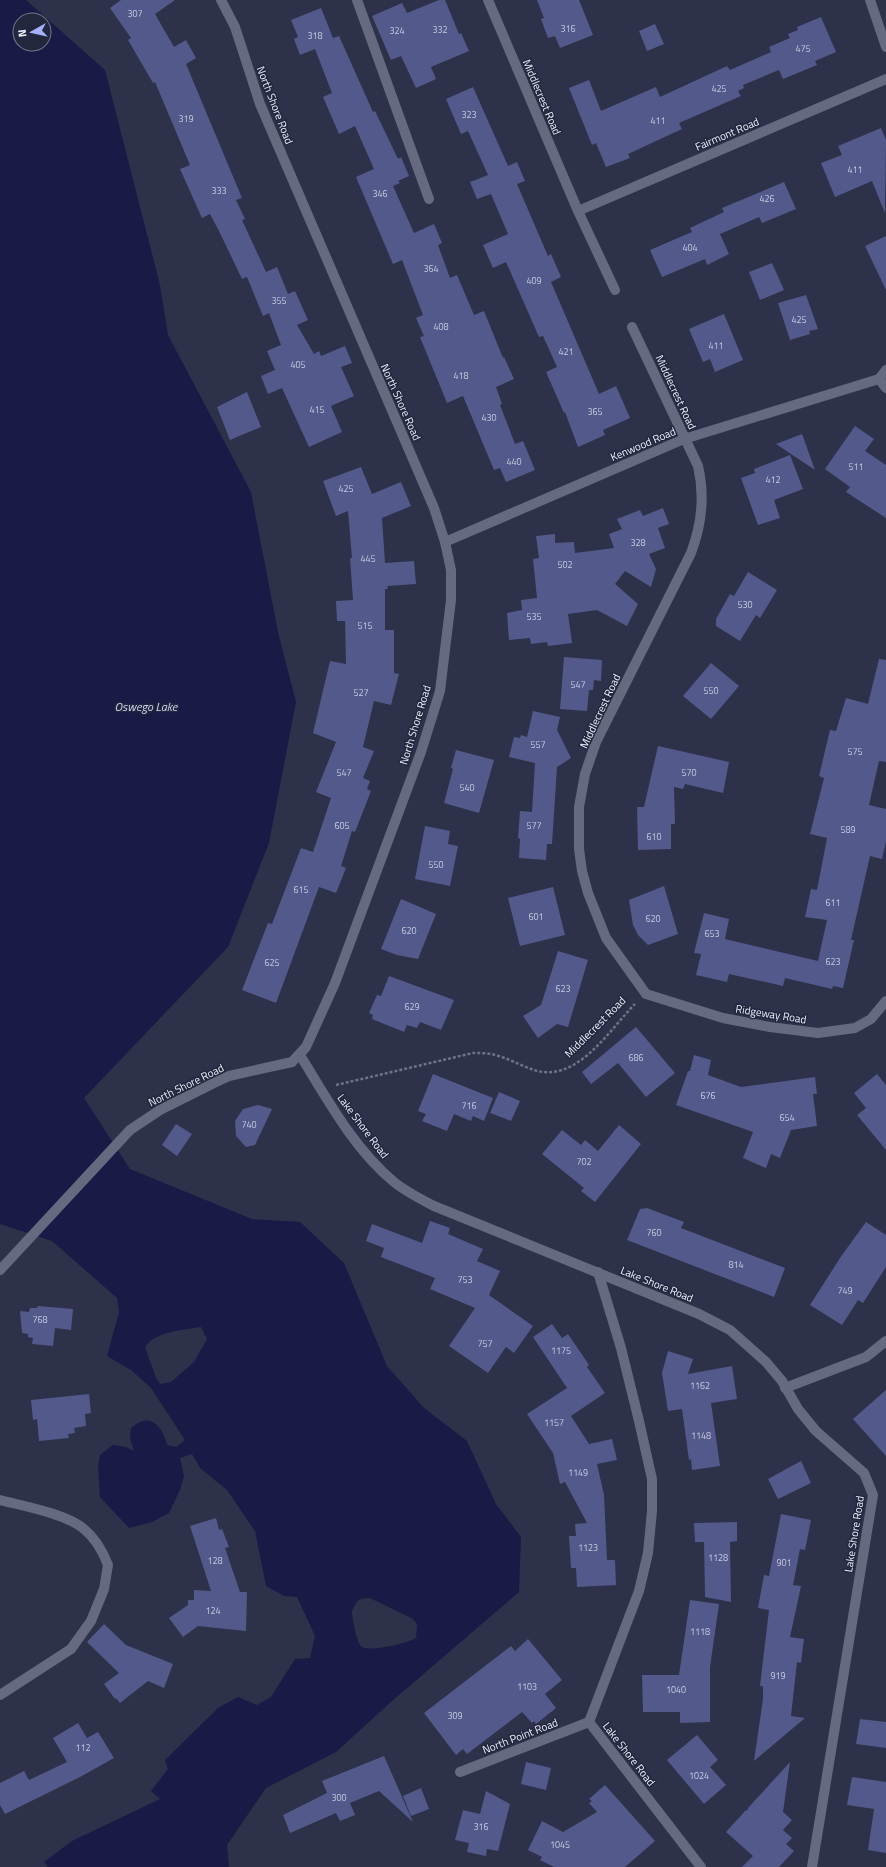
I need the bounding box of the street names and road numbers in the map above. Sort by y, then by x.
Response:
street label: Middlecrest Road [519,57,565,137]
street label: North Shore Road [253,64,297,146]
street label: Fairmont Road [693,113,762,155]
street label: Middlecrest Road [652,352,700,432]
street label: North Shore Road [377,361,425,443]
street label: Kenwood Road [608,423,678,465]
street label: Middlecrest Road [576,671,624,751]
street label: North Shore Road [395,683,435,767]
street label: Middlecrest Road [561,993,629,1061]
street label: Ridgeway Road [734,1001,808,1028]
street label: North Shore Road [145,1060,227,1110]
street label: Lake Shore Road [333,1090,393,1162]
street label: Lake Shore Road [618,1262,696,1306]
street label: Lake Shore Road [840,1495,868,1573]
street label: North Point Road [480,1714,560,1758]
street label: Lake Shore Road [599,1719,659,1789]

